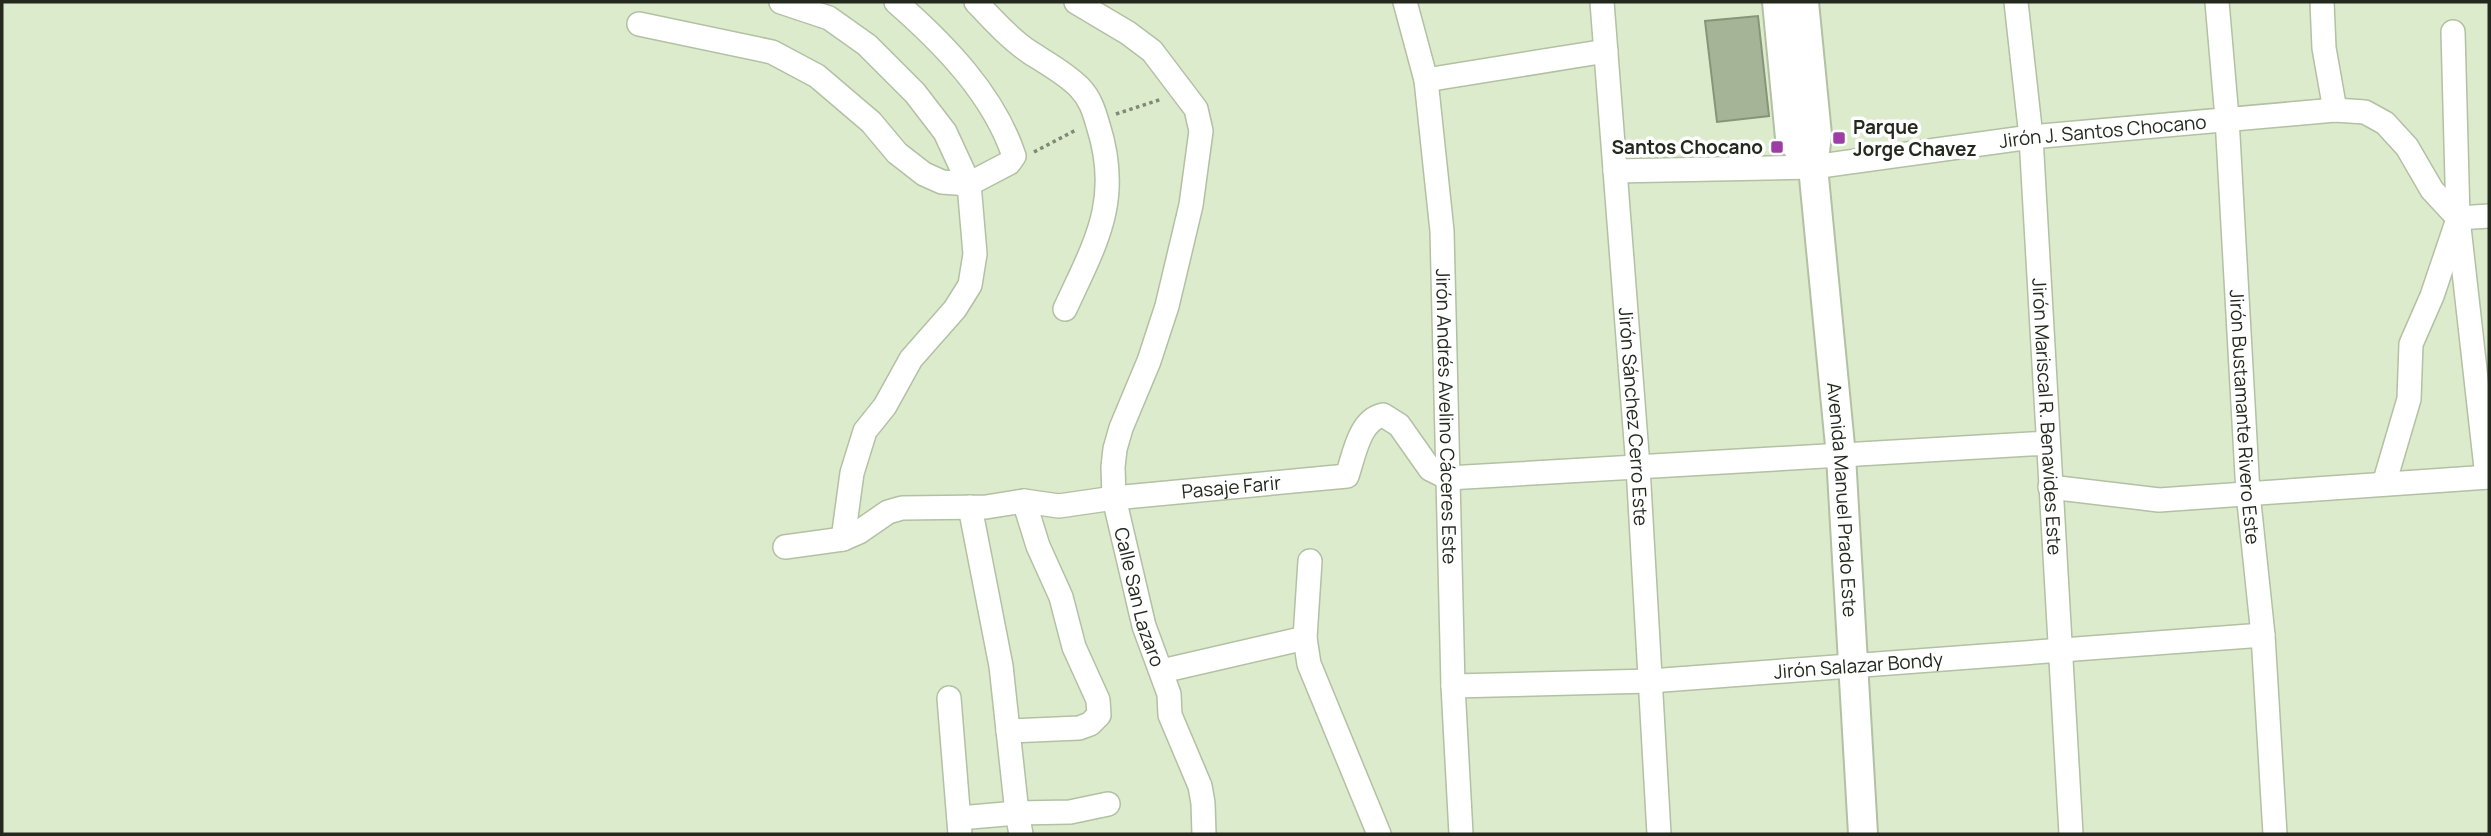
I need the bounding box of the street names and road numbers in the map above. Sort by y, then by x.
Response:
street label: Jirón J. Santos Chocano [1997,108,2207,154]
street label: Jirón Andrés Avelino Cáceres Este [1430,268,1463,564]
street label: Jirón Mariscal R. Benavides Este [2026,277,2068,556]
street label: Jirón Bustamante Rivero Este [2224,289,2266,546]
street label: Jirón Sánchez Cerro Este [1613,307,1654,527]
street label: Avenida Manuel Prado Este [1821,381,1863,618]
street label: Pasaje Farir [1180,469,1282,505]
street label: Calle San Lazaro [1108,525,1171,670]
street label: Jirón Salazar Bondy [1773,646,1944,685]

